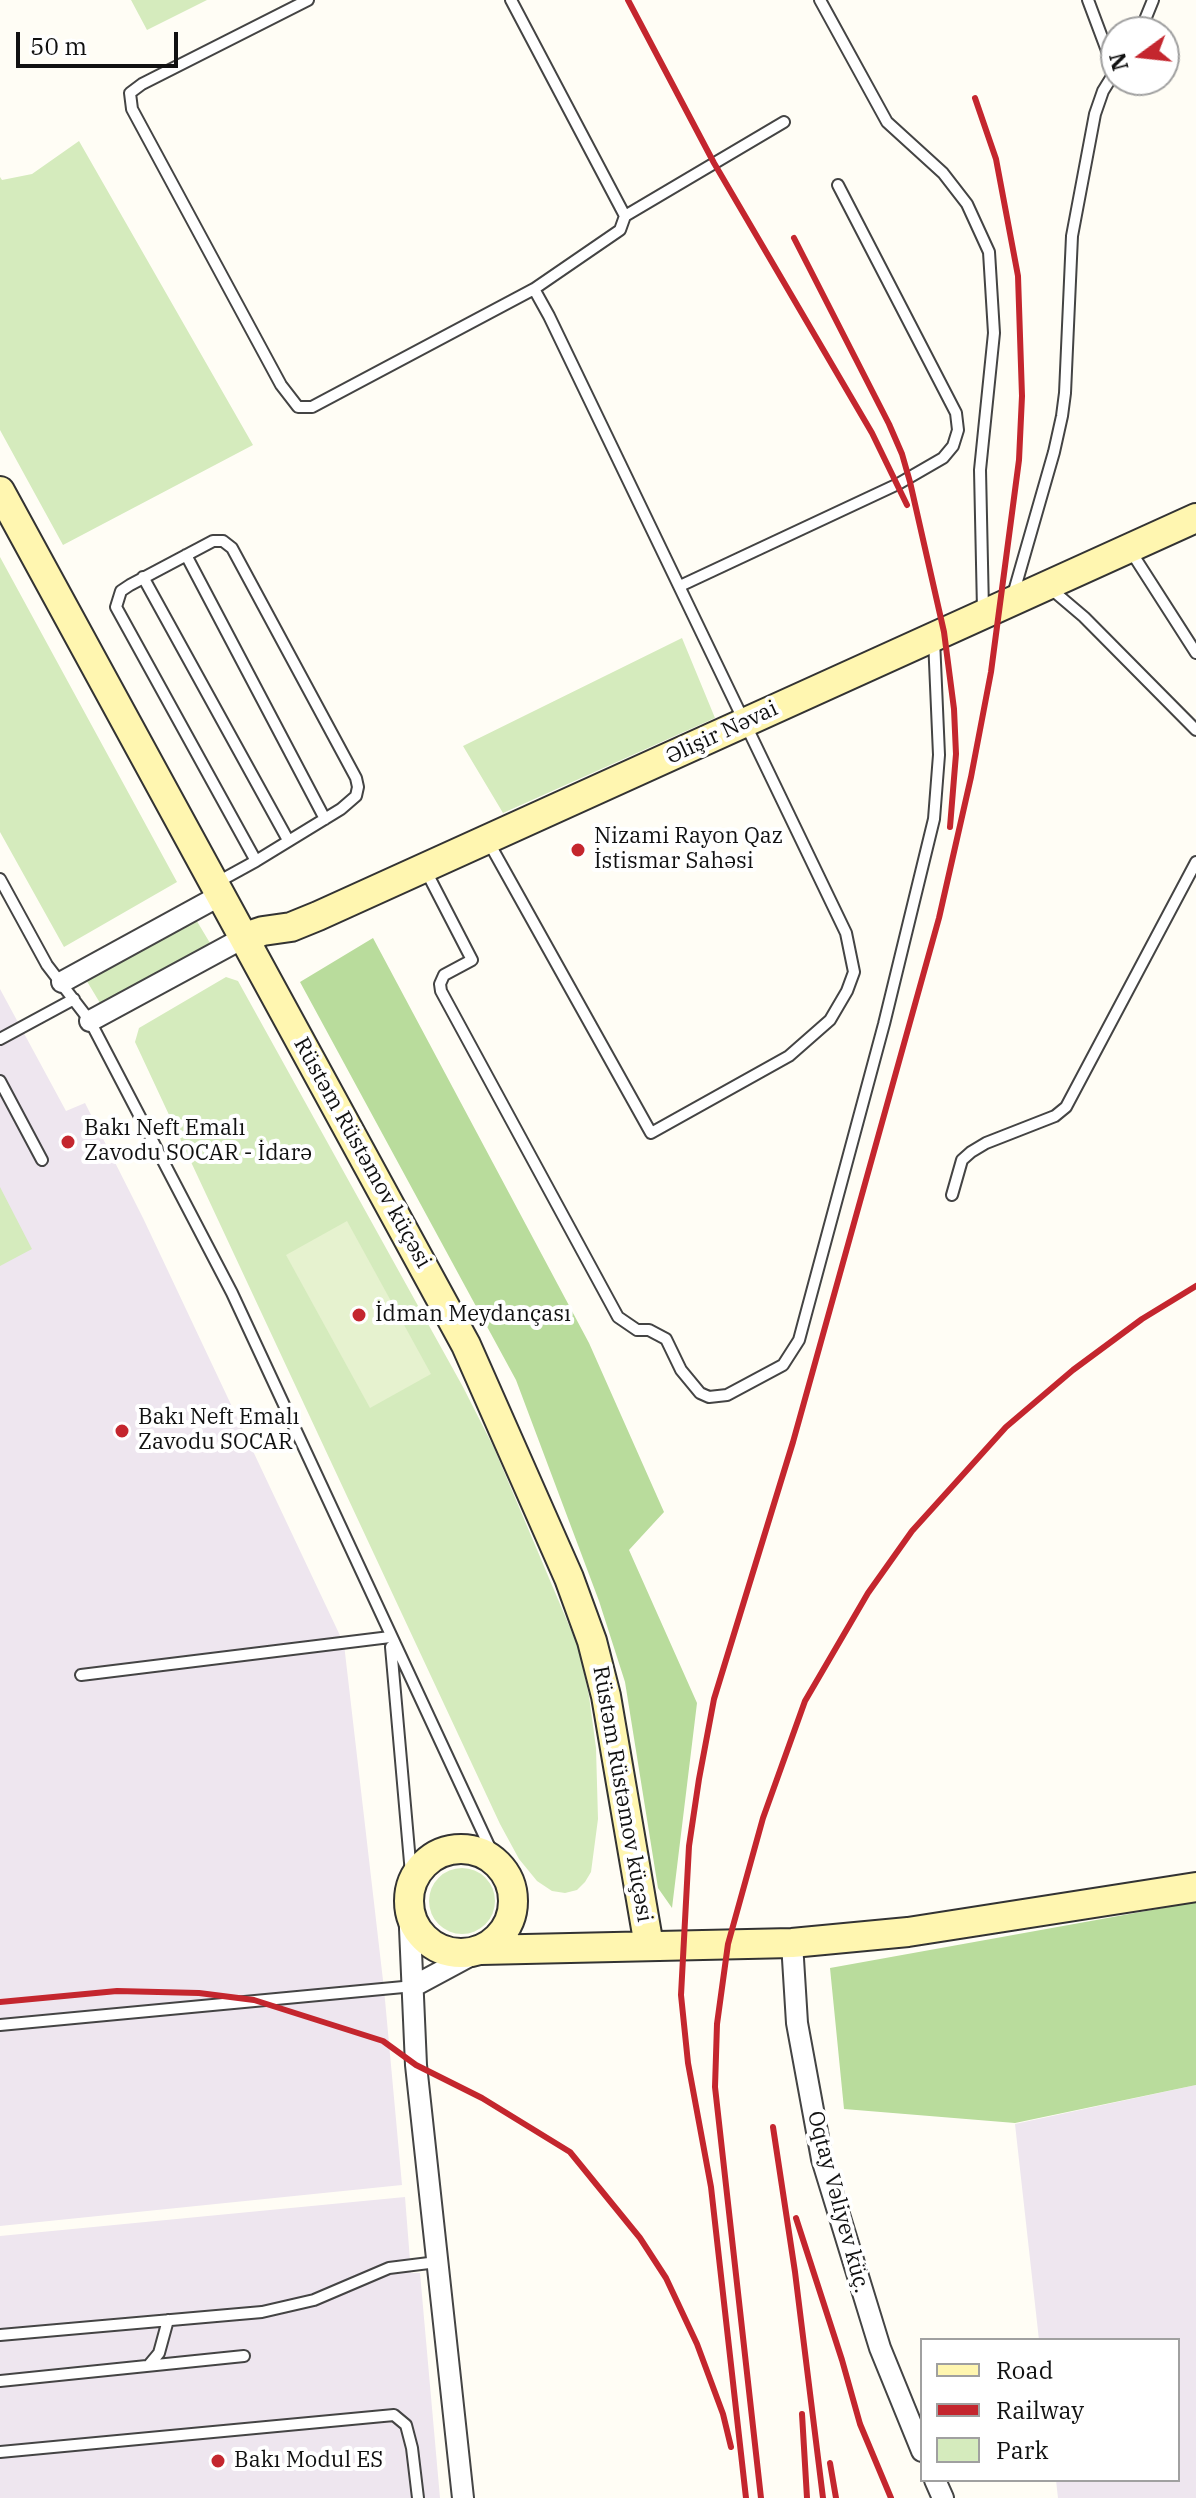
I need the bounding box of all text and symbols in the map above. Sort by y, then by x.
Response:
scale bar [20,16,182,66]
north arrow [1100,16,1180,96]
text: 50 m [30,30,87,62]
text: N [1102,50,1135,74]
street label: Əlişir Nəvai [662,696,782,770]
place label: Nizami Rayon Qaz İstismar Sahəsi [594,824,783,876]
marker: Nizami Rayon Qaz İstismar Sahəsi [569,841,587,859]
street label: Rüstəm Rüstəmov küçəsi [287,1033,437,1273]
place label: Bakı Neft Emalı Zavodu SOCAR - İdarə [84,1116,312,1168]
marker: Bakı Neft Emalı Zavodu SOCAR - İdarə [59,1133,77,1151]
place label: İdman Meydançası [375,1302,571,1328]
marker: İdman Meydançası [350,1306,368,1324]
place label: Bakı Neft Emalı Zavodu SOCAR [138,1405,299,1456]
marker: Bakı Neft Emalı Zavodu SOCAR [113,1422,131,1440]
street label: Rüstəm Rüstəmov küçəsi [586,1664,658,1924]
street label: Oqtay Vəliyev küç. [801,2108,875,2296]
legend [920,2338,1180,2482]
text: Road [996,2354,1053,2386]
text: Railway [996,2394,1084,2426]
text: Park [996,2434,1048,2466]
place label: Bakı Modul ES [234,2448,383,2474]
marker: Bakı Modul ES [209,2452,227,2470]

